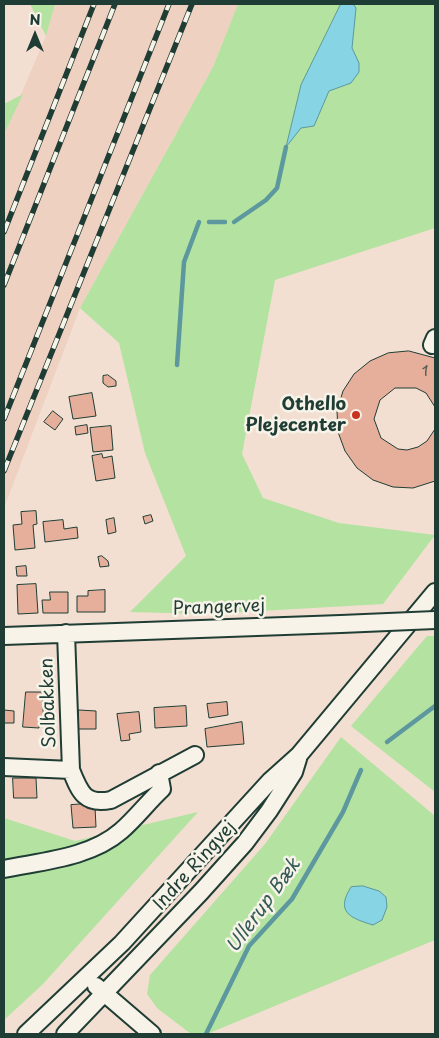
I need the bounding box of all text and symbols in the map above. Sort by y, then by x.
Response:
text: N [29,9,41,30]
north arrow [10,10,60,60]
house number: 1 [422,363,428,381]
place label: Othello Plejecenter [246,394,346,436]
marker: Othello Plejecenter [350,409,362,421]
street label: Prangervej [173,596,265,620]
street label: Solbakken [37,657,61,749]
street label: Indre Ringvej [149,817,241,915]
water label: Ullerup Bæk [222,854,306,958]

